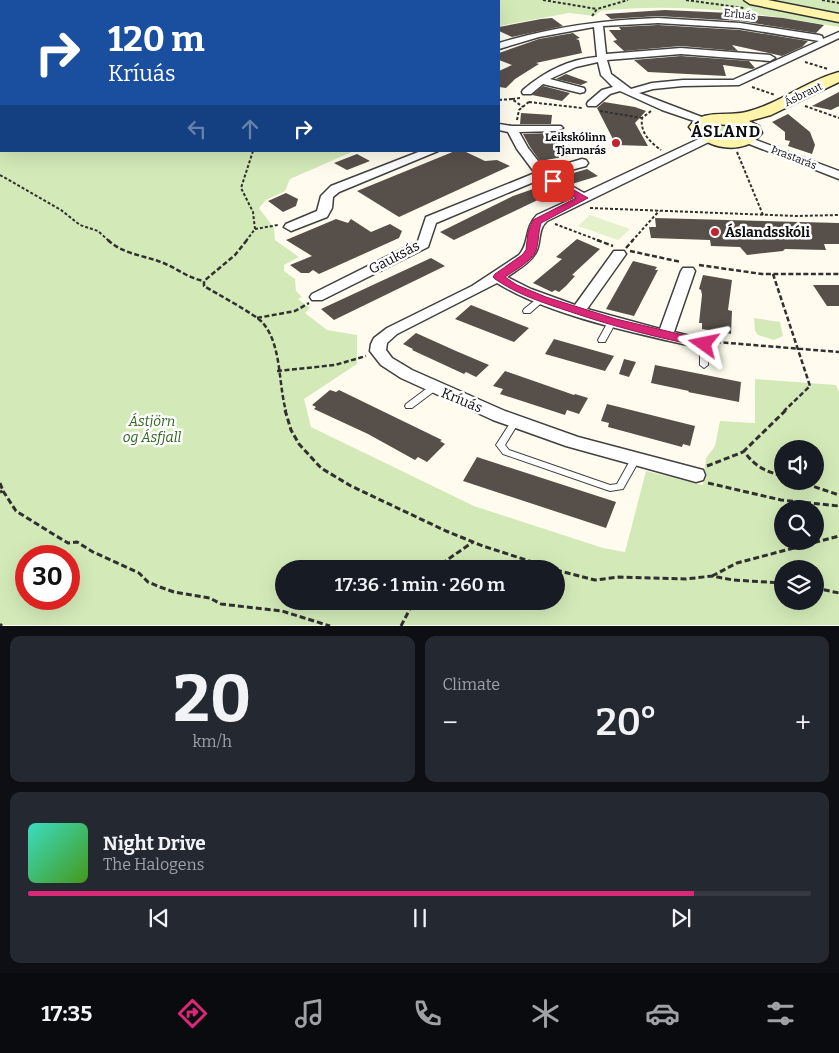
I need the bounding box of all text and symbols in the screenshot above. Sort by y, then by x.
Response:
street label: Erluás [723,6,757,23]
text: 120 m [108,18,205,60]
icon: right [25,20,90,85]
text: Kríuás [108,60,175,87]
street label: Ásbraut [782,79,824,109]
icon: left [183,115,211,143]
icon: ahead [236,115,264,143]
icon: right [289,115,317,143]
district label: ÁSLAND [691,120,761,141]
place label: Leikskólinn Tjarnarás [545,131,607,157]
marker: Leikskólinn Tjarnarás [610,137,622,149]
street label: Þrastarás [769,143,818,172]
pin [532,160,574,202]
icon: arrive [539,167,567,195]
place label: Áslandsskóli [725,223,810,241]
marker: Áslandsskóli [709,226,721,238]
street label: Gauksás [366,237,423,278]
position arrow [677,317,729,369]
street label: Kríuás [439,384,485,417]
park label: Ástjörn og Ásfjall [123,412,182,446]
map controls [774,440,824,610]
button: sound [774,440,824,490]
button: search [774,500,824,550]
speed limit sign: 30 [15,545,80,610]
button: layers [774,560,824,610]
text: 17:36 · 1 min · 260 m [335,573,505,596]
text: 20 [173,660,251,738]
text: Climate [443,675,500,694]
text: 20° [596,699,657,745]
text: − [443,706,458,739]
text: + [795,706,811,739]
text: km/h [192,732,232,751]
text: Night Drive [103,832,206,855]
text: The Halogens [103,855,204,874]
icon: previous [145,904,173,932]
icon: pause [406,904,434,932]
icon: next [667,904,695,932]
icon: directions [175,996,210,1031]
icon: music [292,996,327,1031]
icon: phone [410,996,445,1031]
icon: climate [528,996,563,1031]
icon: car [645,996,680,1031]
icon: filters [763,996,798,1031]
text: 17:35 [41,1000,92,1027]

